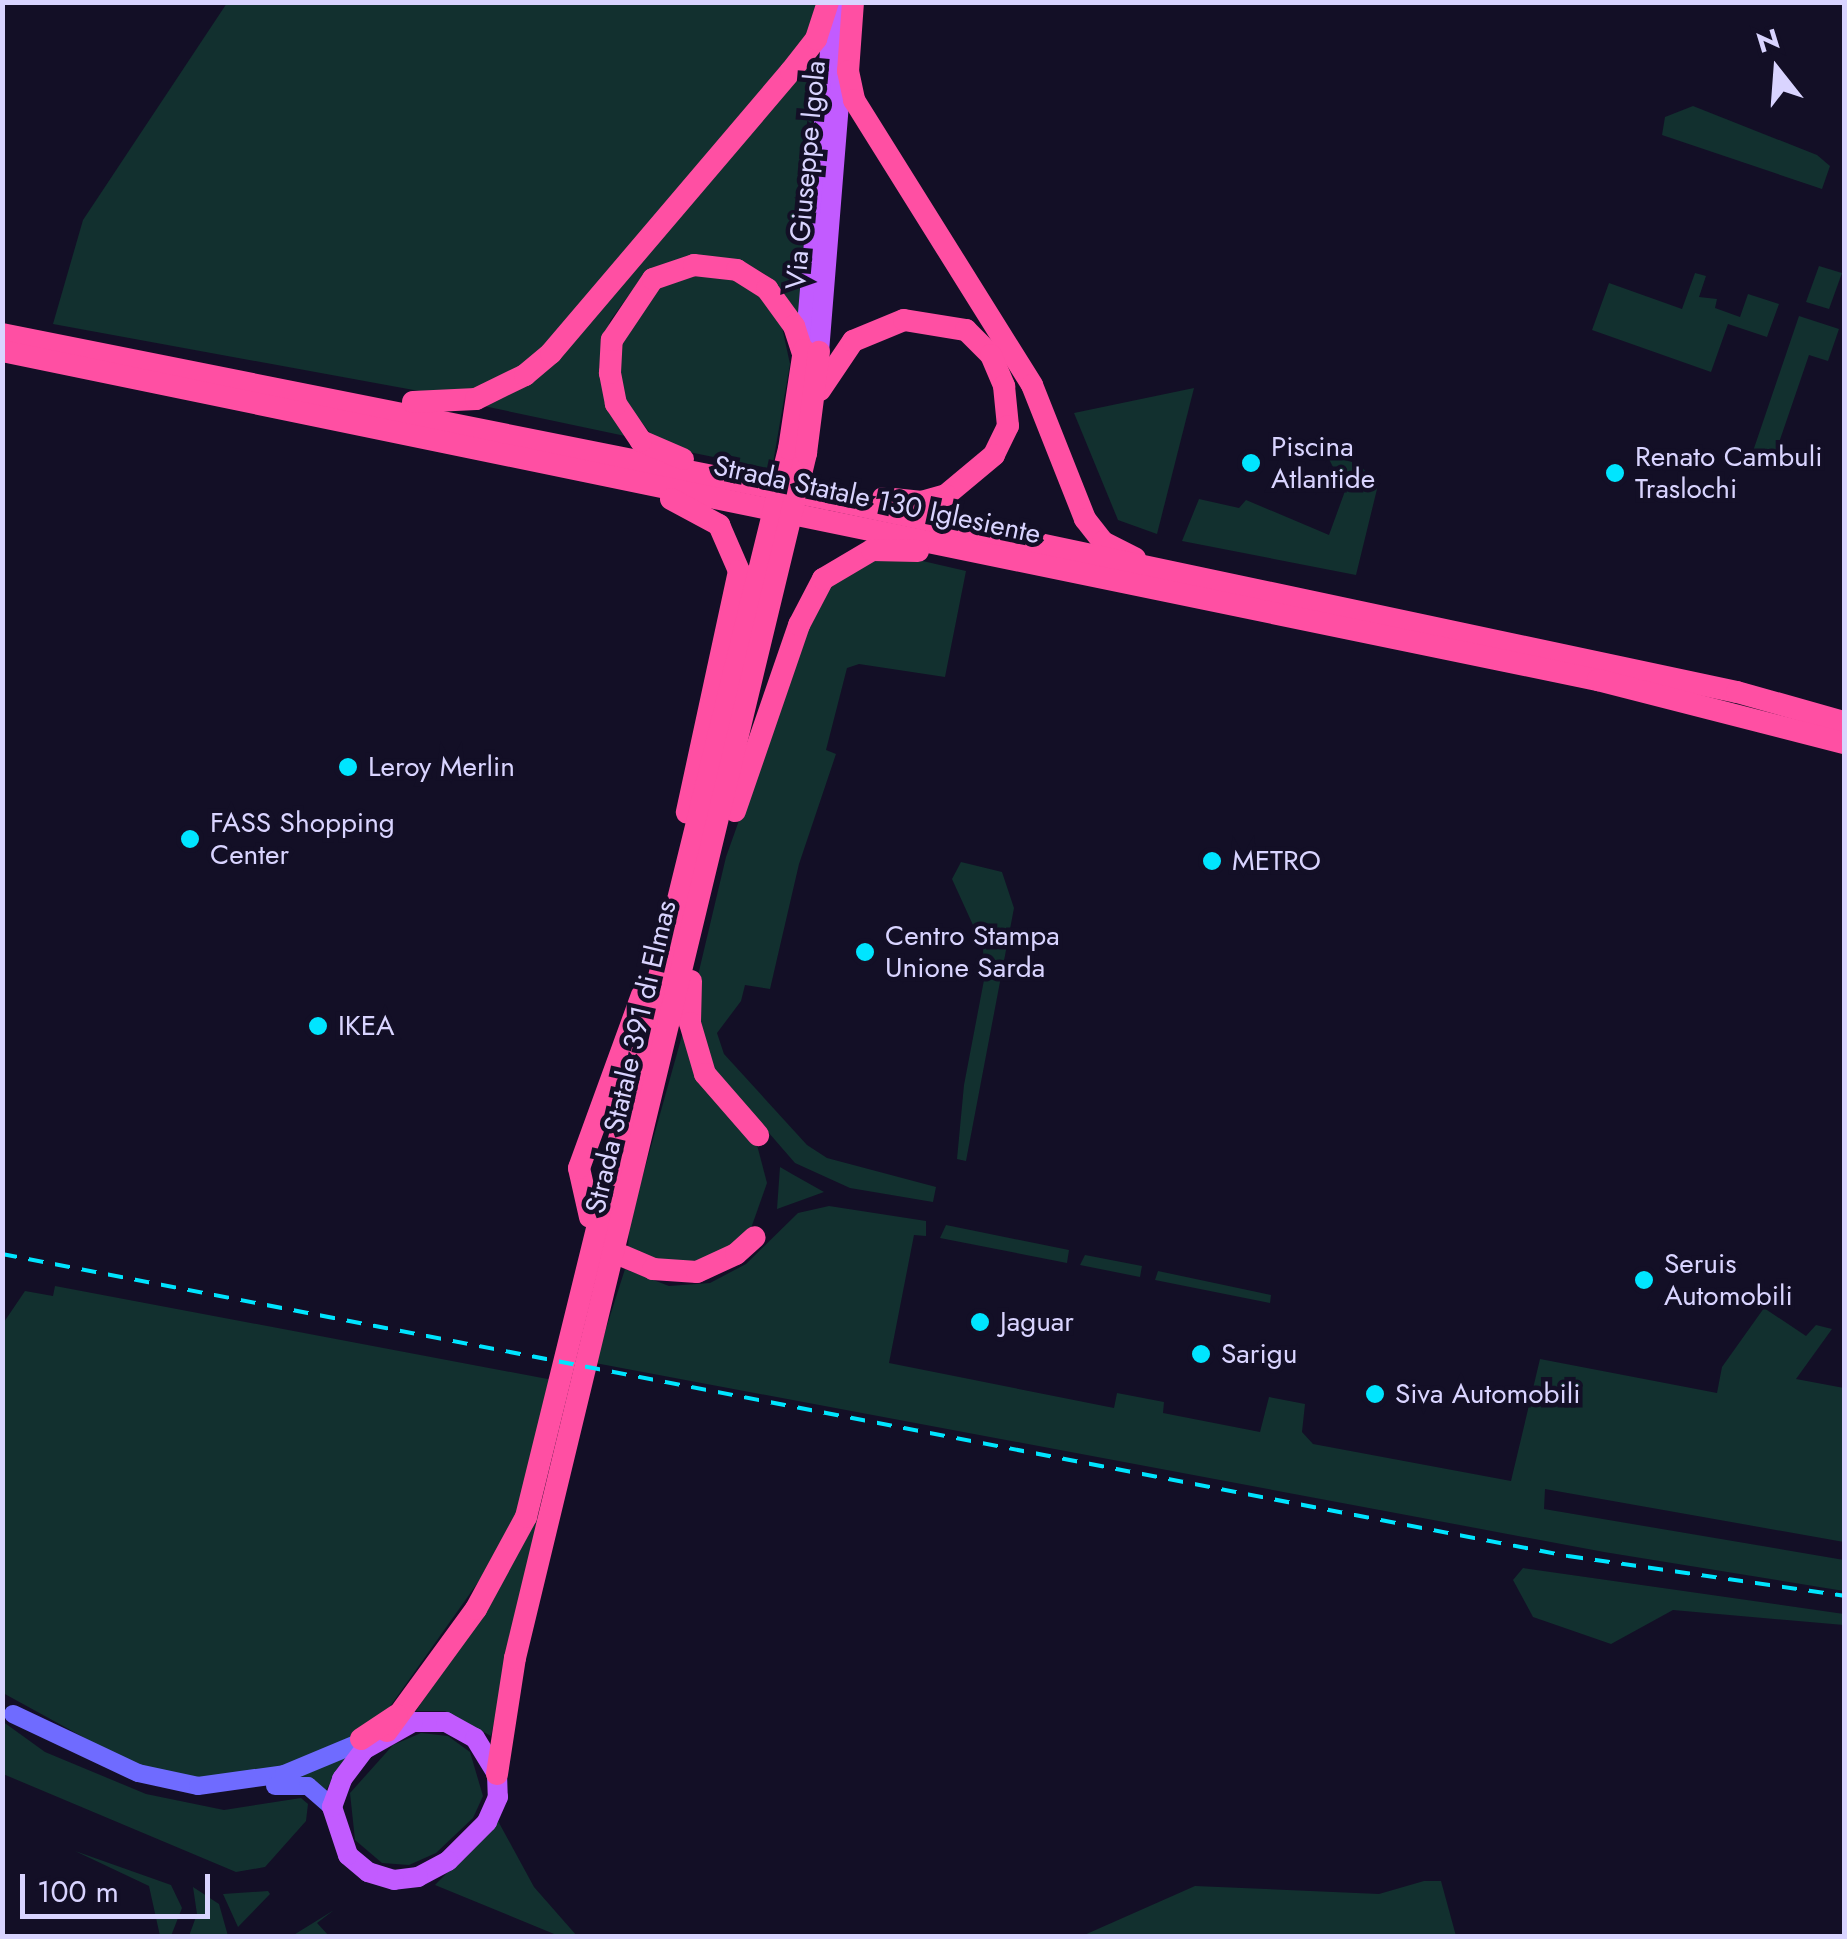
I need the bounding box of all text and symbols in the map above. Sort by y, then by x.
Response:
text: N [1751,18,1785,64]
north arrow [1727,20,1827,120]
street label: Via Giuseppe Igola [779,59,833,291]
place label: Piscina Atlantide [1271,430,1375,496]
place label: Renato Cambuli Traslochi [1635,440,1823,506]
street label: Strada Statale 130 Iglesiente [710,449,1044,551]
marker: Piscina Atlantide [1240,452,1262,474]
marker: Renato Cambuli Traslochi [1604,462,1626,484]
place label: Leroy Merlin [368,750,515,784]
marker: Leroy Merlin [337,756,359,778]
place label: FASS Shopping Center [210,806,395,872]
marker: FASS Shopping Center [179,828,201,850]
place label: METRO [1232,844,1321,878]
marker: METRO [1201,850,1223,872]
street label: Strada Statale 391 di Elmas [579,897,683,1217]
place label: Centro Stampa Unione Sarda [885,919,1060,985]
marker: Centro Stampa Unione Sarda [854,941,876,963]
place label: IKEA [338,1009,395,1043]
marker: IKEA [307,1015,329,1037]
place label: Seruis Automobili [1664,1247,1793,1313]
marker: Seruis Automobili [1633,1269,1655,1291]
place label: Jaguar [1000,1305,1074,1339]
marker: Jaguar [969,1311,991,1333]
place label: Sarigu [1221,1337,1297,1371]
marker: Sarigu [1190,1343,1212,1365]
place label: Siva Automobili [1395,1377,1581,1411]
marker: Siva Automobili [1364,1383,1386,1405]
scale bar [25,1854,215,1916]
text: 100 m [37,1870,119,1913]

